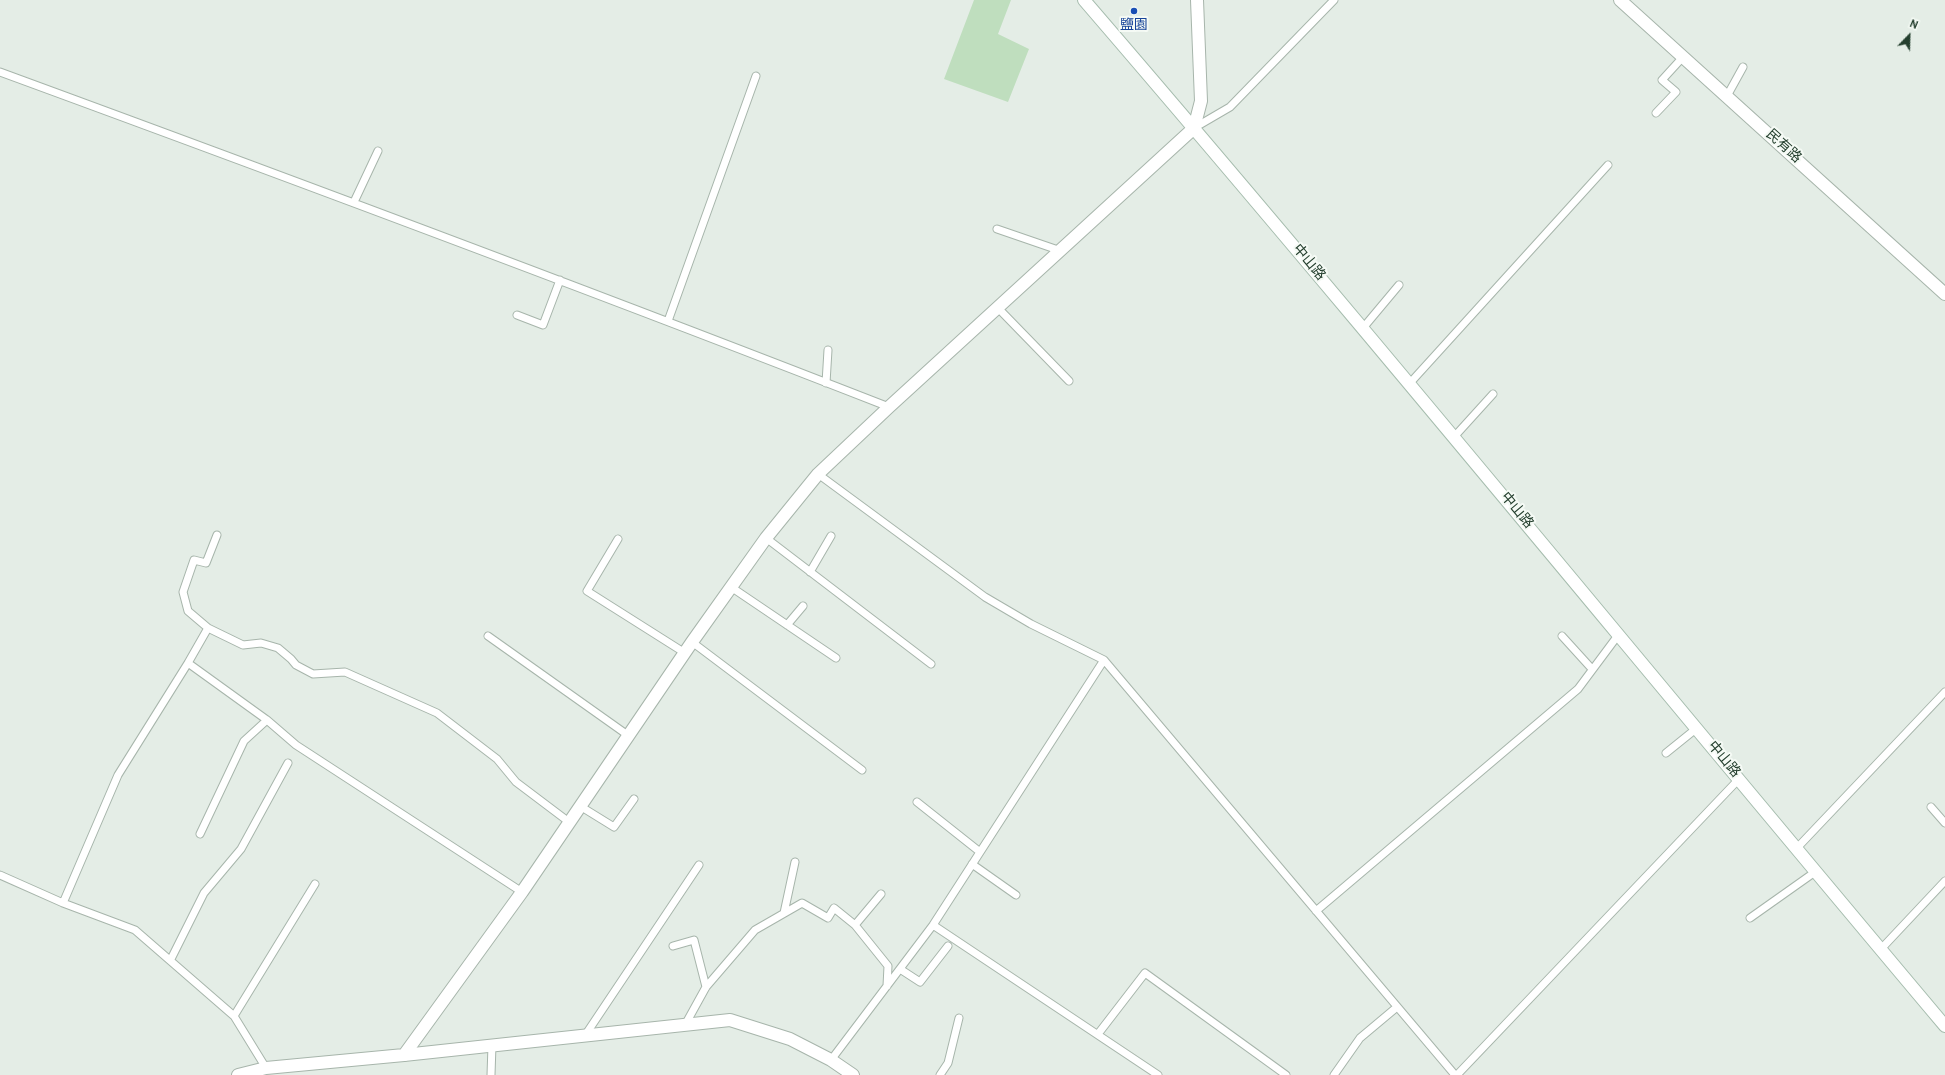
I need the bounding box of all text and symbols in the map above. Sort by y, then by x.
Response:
marker: 鹽園 [1129,6,1139,16]
north arrow [1889,16,1929,56]
text: N [1907,17,1920,33]
place label: 鹽園 [1120,18,1148,34]
street label: 民有路 [1762,127,1804,167]
street label: 中山路 [1288,242,1328,284]
street label: 中山路 [1496,490,1536,532]
street label: 中山路 [1703,739,1743,781]

